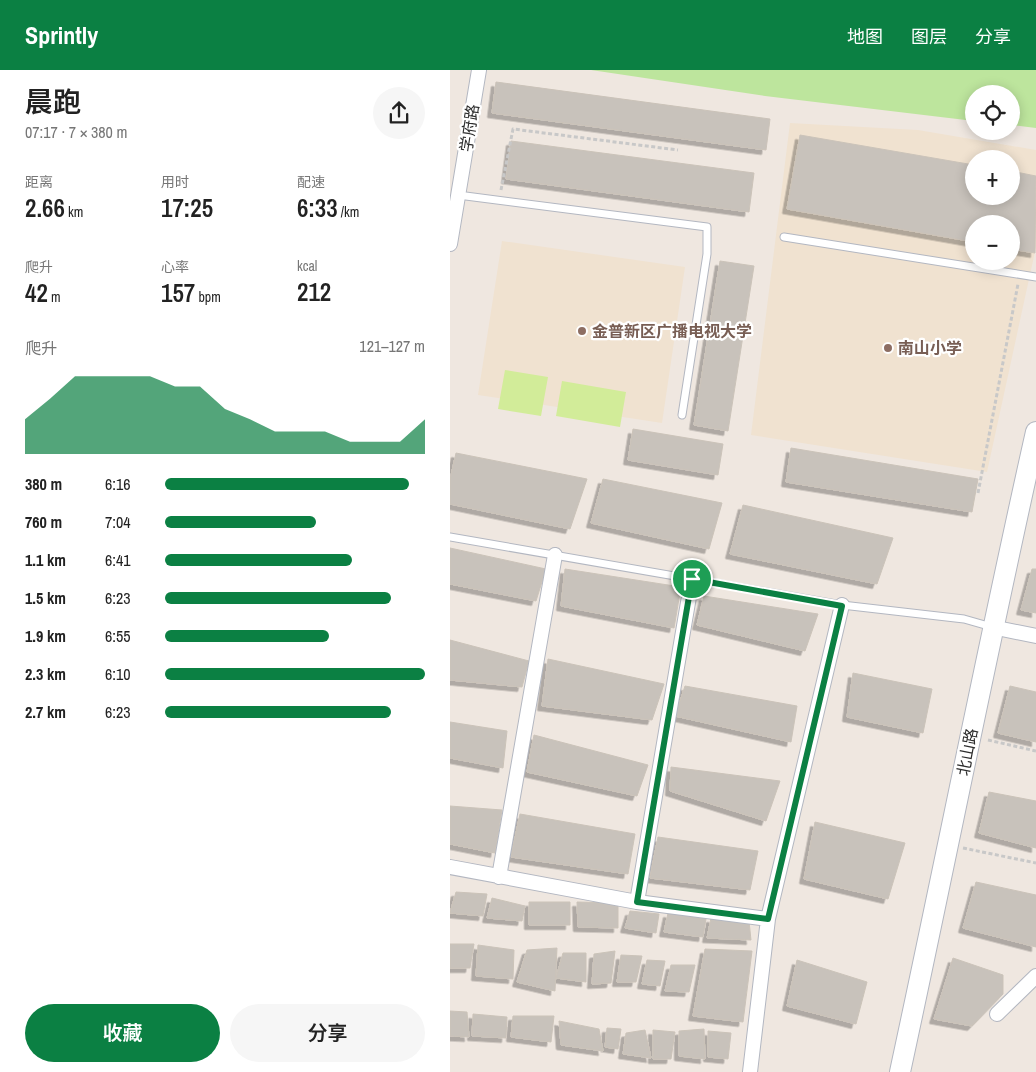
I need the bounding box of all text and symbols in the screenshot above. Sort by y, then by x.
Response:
text: Sprintly [25,19,98,51]
text: 地图 [847,24,883,49]
text: 图层 [911,24,947,49]
text: 分享 [975,24,1011,49]
text: 晨跑 [25,83,81,121]
map controls [965,85,1020,270]
button: locate [965,85,1020,140]
button: share [373,87,425,139]
street label: 学府路 [454,103,484,153]
text: 07:17 · 7 × 380 m [25,121,128,143]
button: + [965,150,1020,205]
text: 距离 [25,173,53,191]
text: 用时 [161,173,189,191]
text: 配速 [297,173,325,191]
text: 2.66 [25,191,65,225]
text: 17:25 [161,191,213,225]
text: 6:33 [297,191,338,225]
text: km [65,203,83,221]
text: /km [338,203,359,221]
button: − [965,215,1020,270]
text: kcal [297,257,317,275]
text: 爬升 [25,258,53,276]
text: 心率 [161,258,189,276]
text: 212 [297,275,331,309]
text: 42 [25,276,48,310]
text: 157 [161,276,195,310]
text: m [48,288,61,306]
text: bpm [195,288,221,306]
place label: 金普新区广播电视大学 [592,320,752,342]
marker: 金普新区广播电视大学 [576,325,588,337]
text: 121–127 m [359,335,425,357]
text: 爬升 [25,337,57,359]
place label: 南山小学 [898,337,962,359]
marker: 南山小学 [882,342,894,354]
text: 380 m [25,473,62,495]
text: 6:16 [105,473,131,495]
text: 760 m [25,511,62,533]
text: 7:04 [105,511,131,533]
text: 1.1 km [25,549,66,571]
text: 6:41 [105,549,131,571]
pin [671,558,713,600]
icon: arrive [678,565,706,593]
text: 1.5 km [25,587,66,609]
text: 6:23 [105,587,131,609]
text: 1.9 km [25,625,66,647]
text: 6:55 [105,625,131,647]
text: 2.3 km [25,663,66,685]
text: 6:10 [105,663,131,685]
text: 2.7 km [25,701,66,723]
text: 6:23 [105,701,131,723]
street label: 北山路 [952,726,982,778]
button: 收藏 [25,1004,220,1062]
button: 分享 [230,1004,425,1062]

